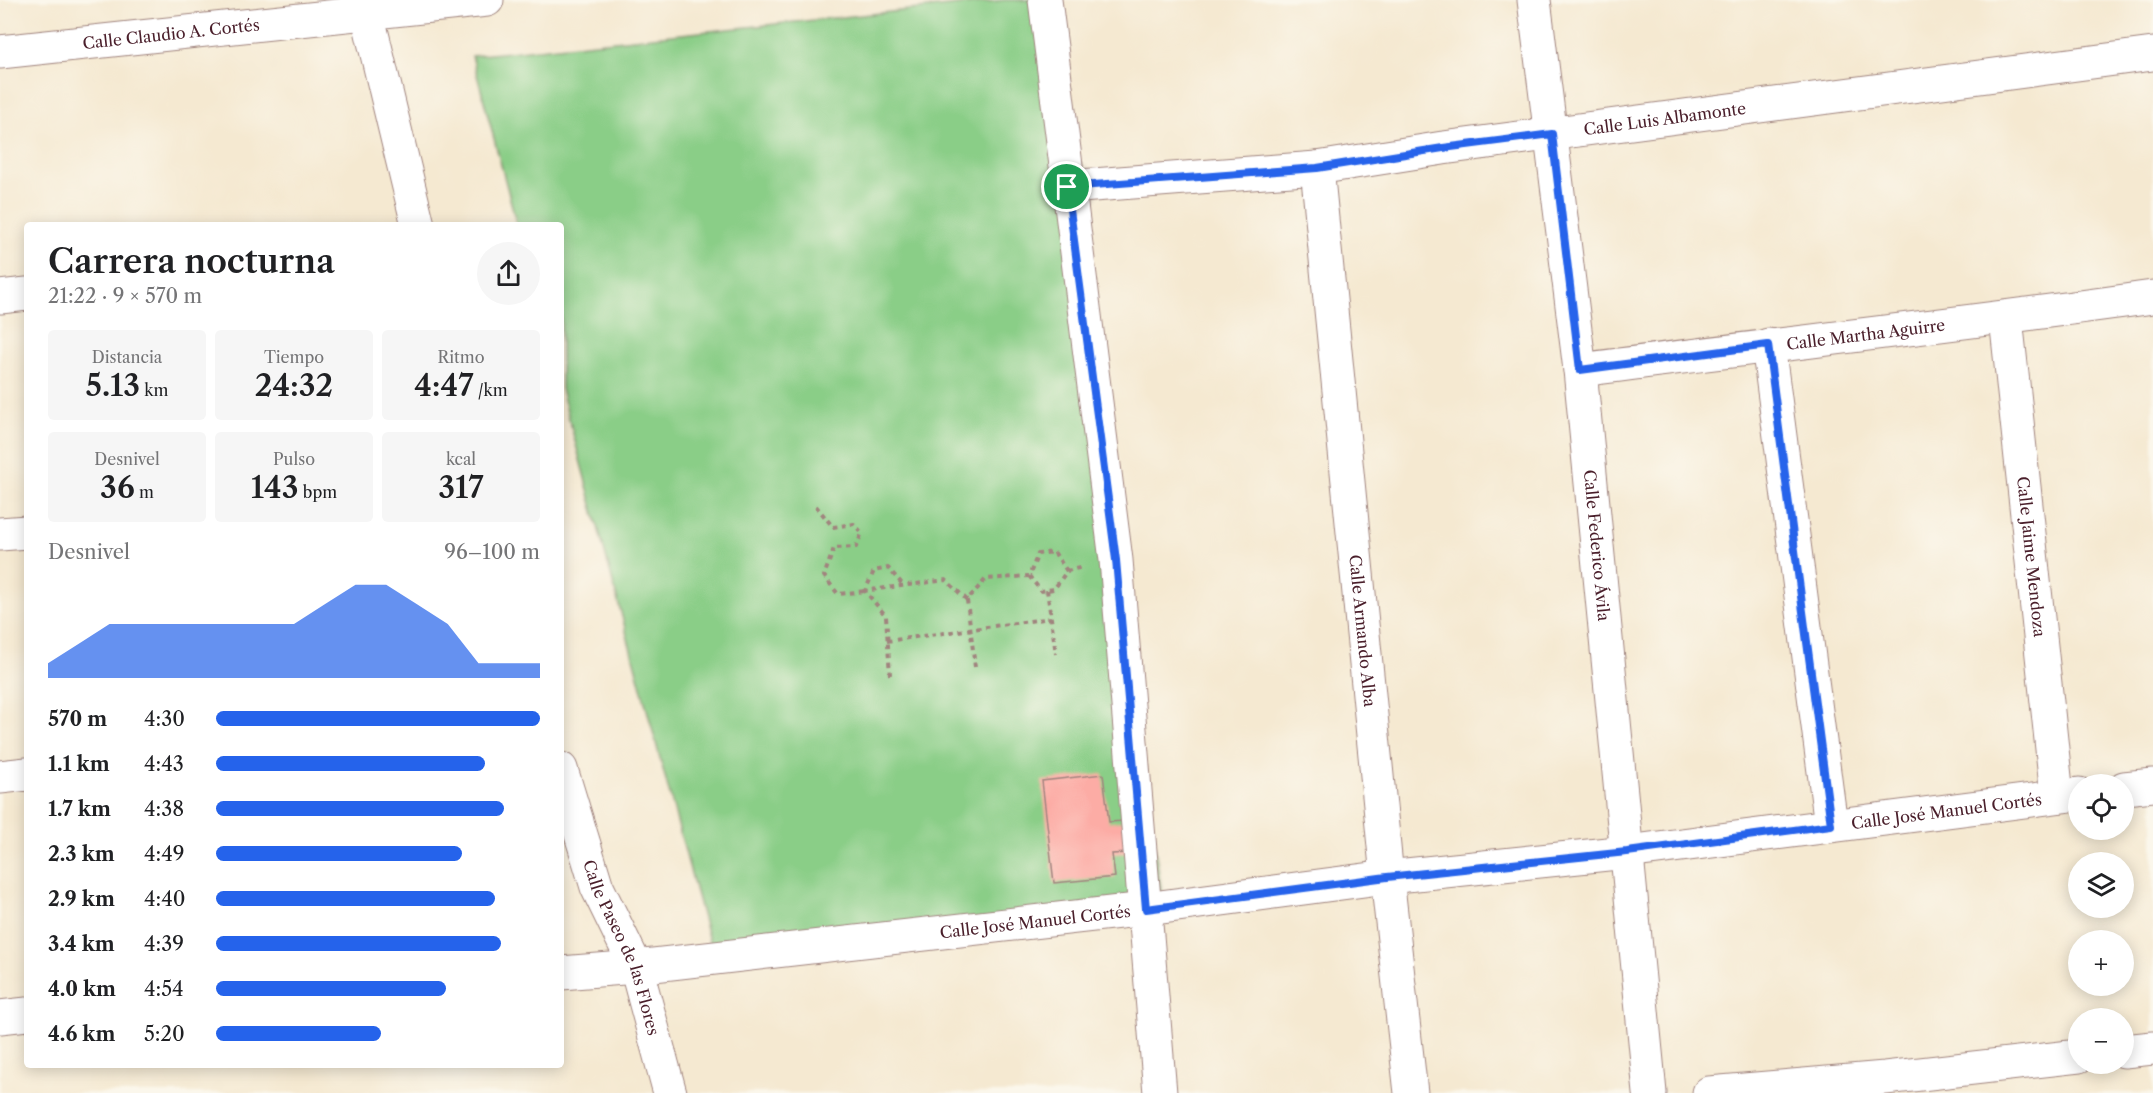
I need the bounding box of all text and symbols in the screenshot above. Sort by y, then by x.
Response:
street label: Calle Claudio A. Cortés [82,14,261,53]
street label: Calle Luis Albamonte [1582,98,1747,139]
pin [1041,161,1092,212]
icon: arrive [1050,170,1083,203]
text: Carrera nocturna [48,241,335,282]
button: share [477,242,540,305]
text: 21:22 · 9 × 570 m [48,284,202,308]
street label: Calle Martha Aguirre [1785,315,1946,354]
text: Distancia [92,347,162,367]
text: Tiempo [264,347,324,367]
text: Ritmo [438,347,484,367]
text: 5.13 [85,367,140,404]
text: 24:32 [255,367,333,404]
text: 4:47 [414,367,474,404]
text: km [140,380,169,400]
text: /km [474,380,508,400]
text: Desnivel [94,449,160,469]
text: Pulso [273,449,315,469]
text: kcal [446,449,476,469]
text: 36 [100,469,135,506]
text: 143 [251,469,298,506]
text: 317 [438,469,484,506]
street label: Calle Federico Ávila [1580,469,1614,623]
street label: Calle Jaime Mendoza [2013,475,2050,639]
text: m [135,482,154,502]
text: bpm [298,482,337,502]
text: Desnivel [48,540,130,564]
text: 96–100 m [444,540,540,564]
street label: Calle Armando Alba [1345,554,1380,708]
text: 570 m [48,707,107,731]
text: 4:30 [144,707,185,731]
text: 1.1 km [48,752,110,776]
text: 4:43 [144,752,184,776]
map controls [2068,774,2134,1074]
button: locate [2068,774,2134,840]
street label: Calle José Manuel Cortés [1850,789,2043,833]
text: 1.7 km [48,797,111,821]
text: 4:38 [144,797,184,821]
text: 2.3 km [48,842,115,866]
text: 4:49 [144,842,184,866]
button: layers [2068,852,2134,918]
street label: Calle Paseo de las Flores [579,857,664,1037]
text: 2.9 km [48,887,115,911]
text: 4:40 [144,887,185,911]
street label: Calle José Manuel Cortés [939,901,1132,942]
button: + [2068,930,2134,996]
text: 3.4 km [48,932,115,956]
text: 4:39 [144,932,184,956]
text: 4.0 km [48,977,116,1001]
text: 4:54 [144,977,184,1001]
button: − [2068,1008,2134,1074]
text: 4.6 km [48,1022,115,1046]
text: 5:20 [144,1022,185,1046]

